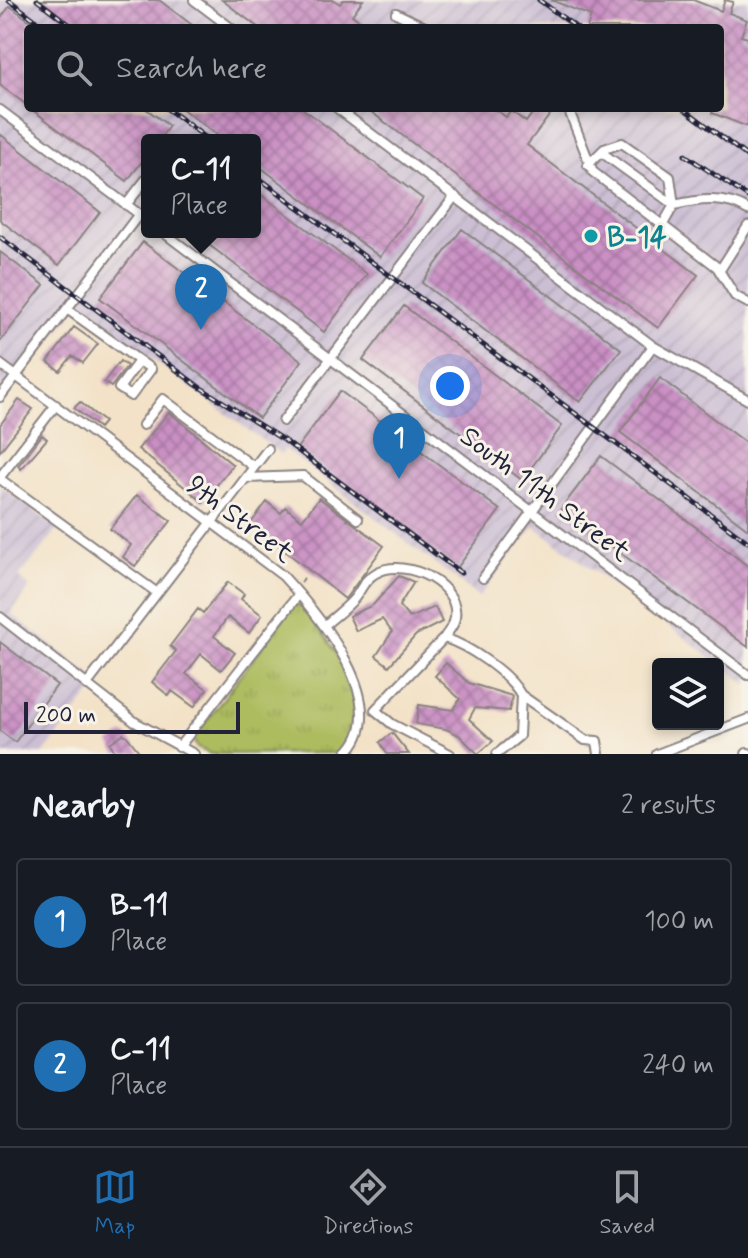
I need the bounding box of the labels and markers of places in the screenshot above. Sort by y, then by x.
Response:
place label: B-14 [607,220,667,257]
marker: B-14 [582,227,600,245]
pin: 2 [175,264,227,330]
pin: 1 [373,413,425,479]

